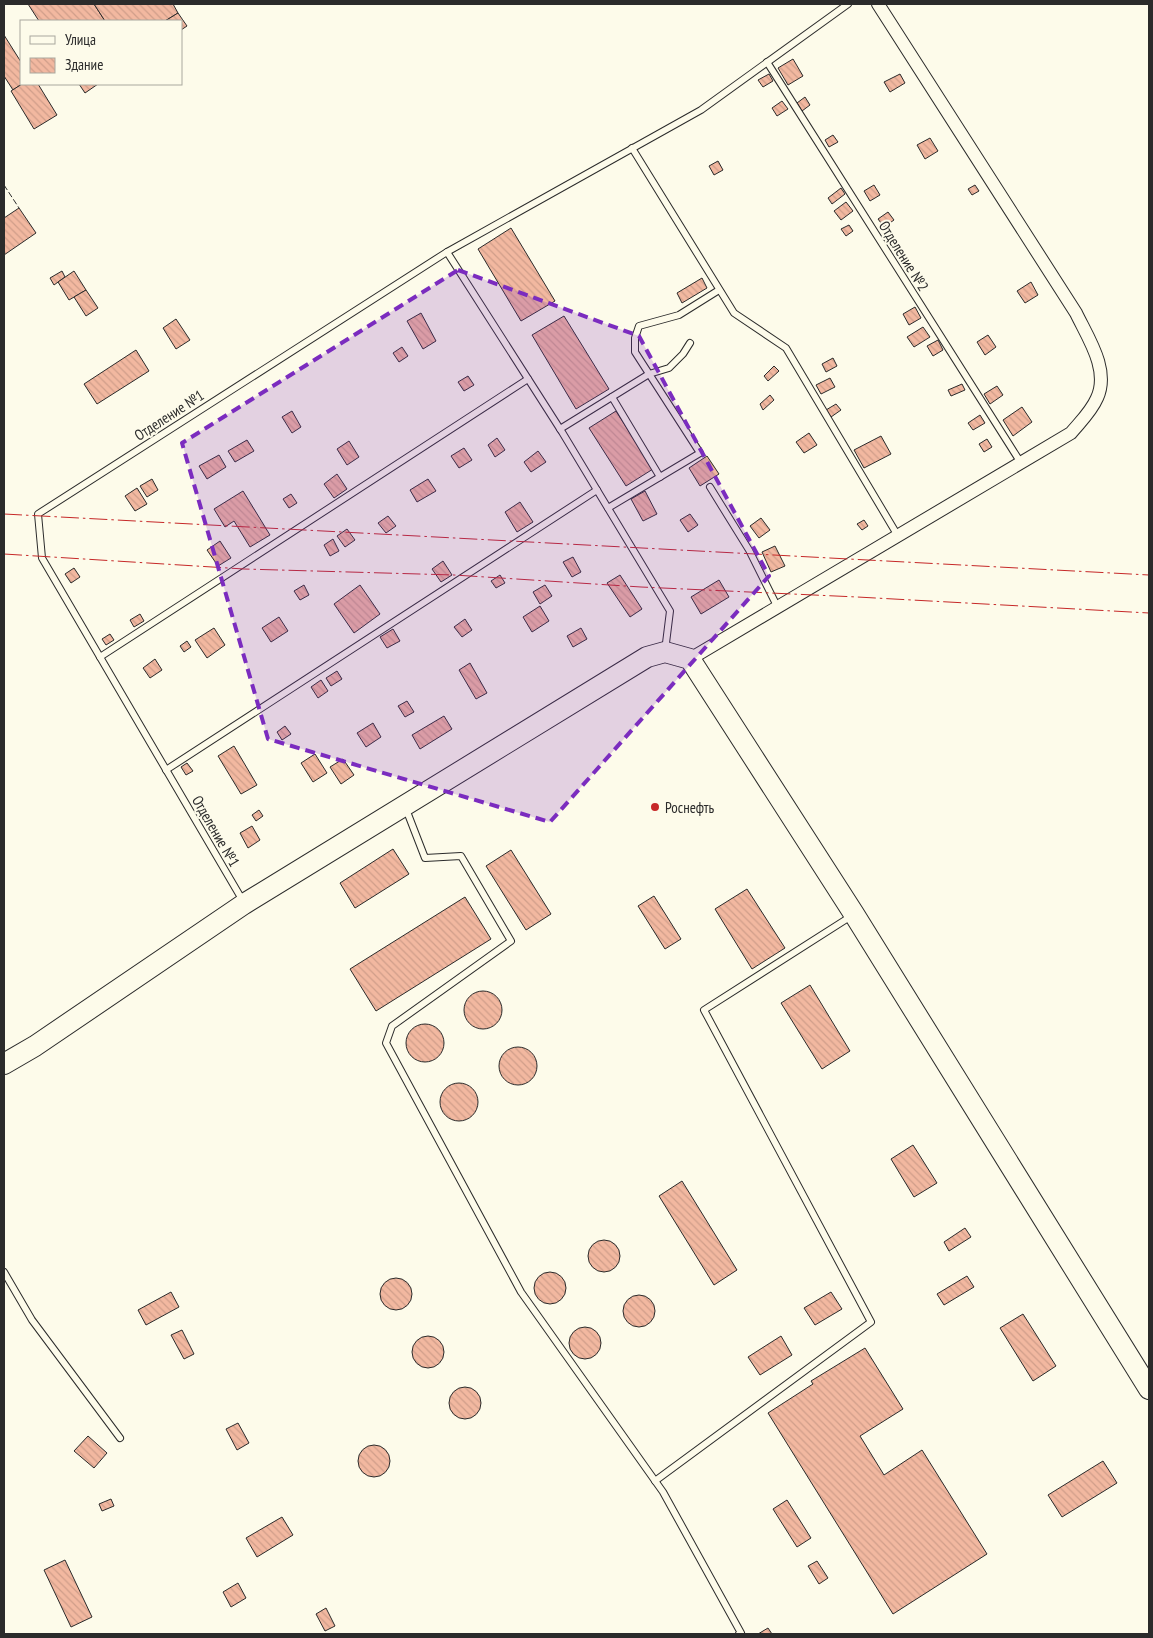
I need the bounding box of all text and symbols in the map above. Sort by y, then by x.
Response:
legend [20,20,182,85]
text: Улица [65,30,96,49]
text: Здание [65,55,103,74]
street label: Отделение №2 [875,217,933,295]
street label: Отделение №1 [131,385,207,445]
street label: Отделение №1 [188,792,244,870]
place label: Роснефть [665,798,715,817]
marker: Роснефть [649,801,661,813]

